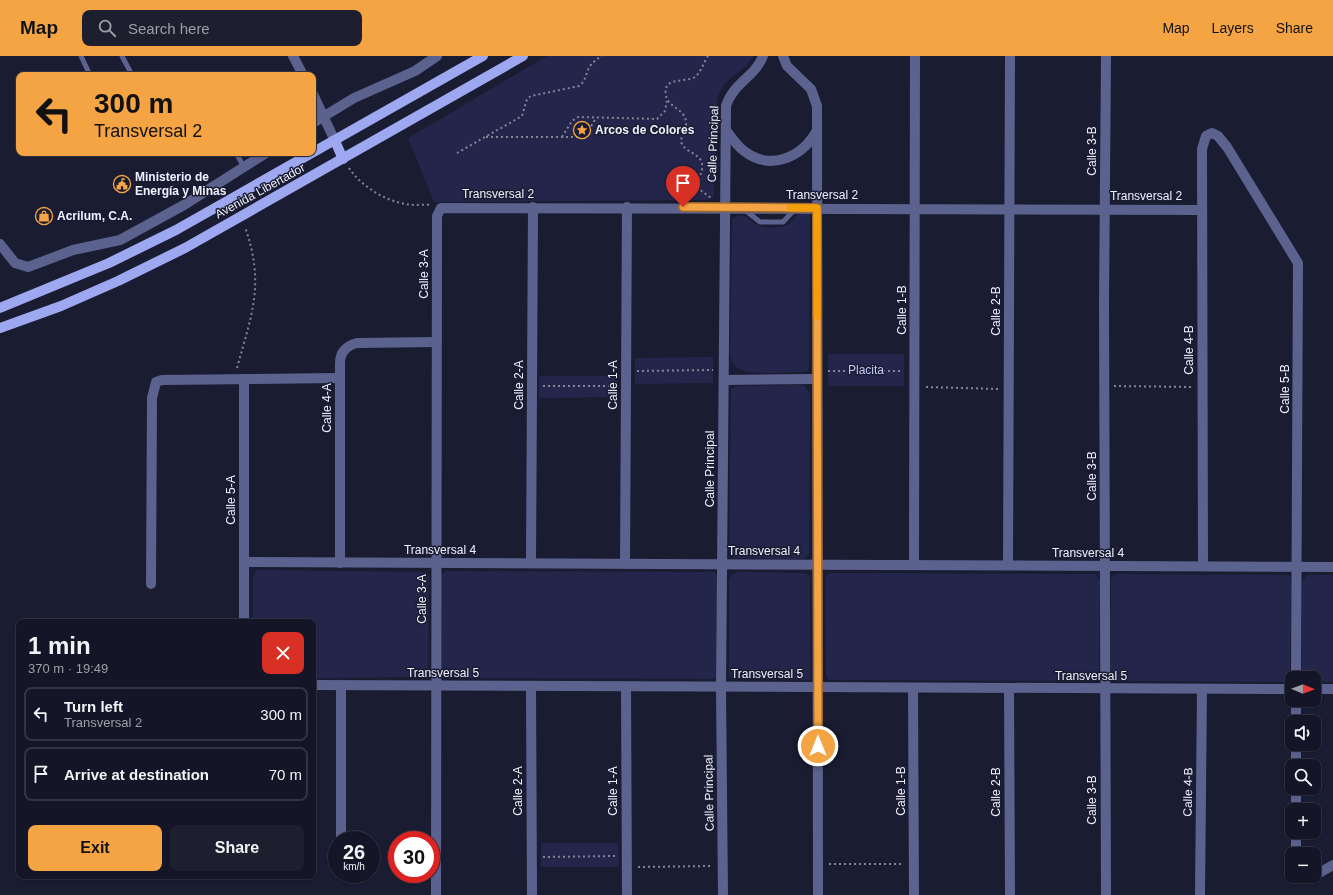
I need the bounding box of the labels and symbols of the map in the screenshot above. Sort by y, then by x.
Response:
street label: Calle Principal [705,105,721,183]
place icon: Arcos de Colores [572,120,592,140]
place label: Arcos de Colores [595,123,695,137]
street label: Calle 3-B [1085,126,1099,176]
street label: Avenida Libertador [213,161,307,221]
pin [666,166,700,207]
place label: Ministerio de Energía y Minas [135,170,227,198]
public building icon: Ministerio de Energía y Minas [112,174,132,194]
street label: Transversal 2 [462,187,534,201]
street label: Transversal 2 [786,188,858,202]
street label: Transversal 2 [1110,189,1182,203]
shop icon: Acrilum, C.A. [34,206,54,226]
place label: Acrilum, C.A. [57,209,132,223]
street label: Calle 3-A [417,249,431,299]
street label: Calle 1-B [895,285,909,335]
street label: Calle 2-B [989,286,1003,336]
street label: Calle 4-B [1182,325,1196,375]
street label: Calle 2-A [512,360,526,410]
street label: Calle 1-A [606,360,620,410]
park label: Placita [848,363,884,377]
street label: Calle 5-B [1278,364,1292,414]
street label: Calle 4-A [320,383,334,433]
street label: Calle Principal [703,431,717,507]
street label: Calle 3-B [1085,451,1099,501]
street label: Calle 5-A [224,475,238,525]
street label: Transversal 4 [404,543,476,557]
street label: Transversal 4 [728,544,800,558]
street label: Transversal 4 [1052,546,1124,560]
street label: Calle 3-A [415,574,429,624]
street label: Transversal 5 [407,666,479,680]
street label: Transversal 5 [731,667,803,681]
street label: Transversal 5 [1055,669,1127,683]
north arrow [1285,671,1321,707]
position arrow [797,725,839,767]
street label: Calle Principal [701,755,717,831]
street label: Calle 2-A [511,766,525,816]
street label: Calle 1-A [606,766,620,816]
street label: Calle 1-B [894,766,908,816]
street label: Calle 2-B [989,767,1003,817]
street label: Calle 4-B [1181,767,1195,817]
street label: Calle 3-B [1085,775,1099,825]
speed limit sign: 30 [388,831,440,883]

